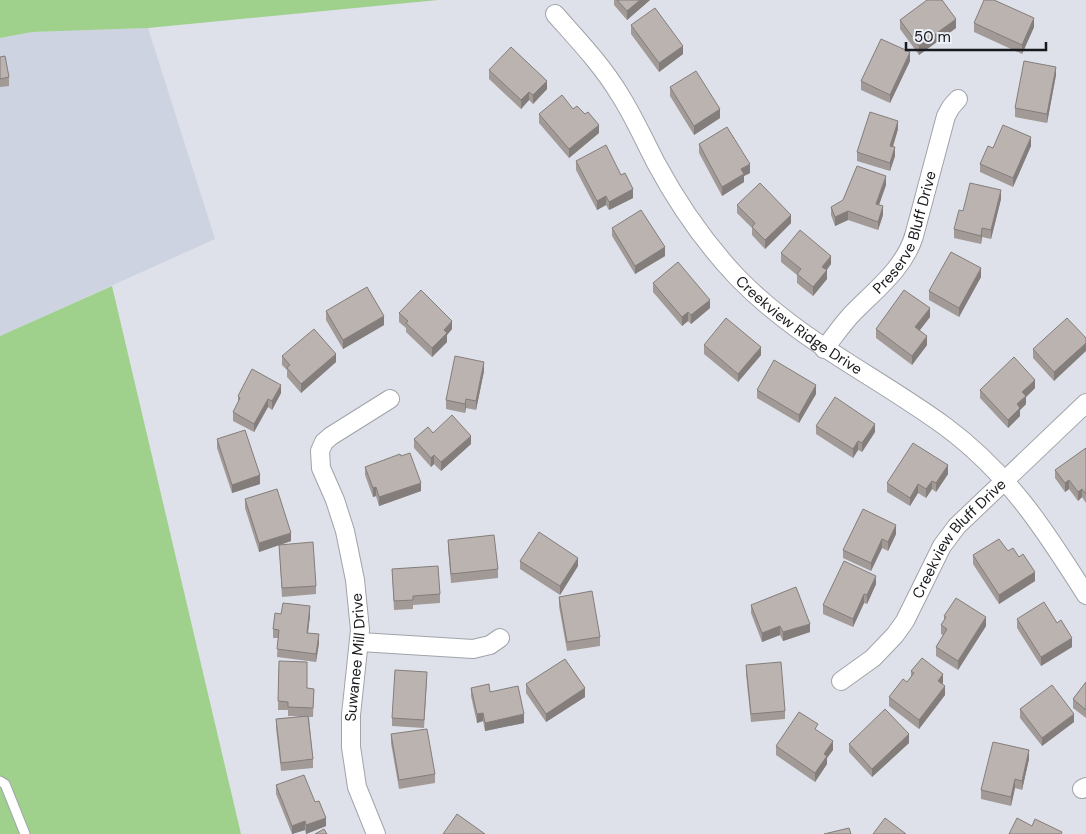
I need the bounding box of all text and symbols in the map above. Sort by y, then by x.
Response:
scale bar [906,20,1046,52]
text: 50 m [914,27,951,47]
street label: Preserve Bluff Drive [868,169,941,298]
street label: Creekview Ridge Drive [731,271,866,379]
street label: Creekview Bluff Drive [908,474,1010,602]
street label: Suwanee Mill Drive [341,592,370,722]

